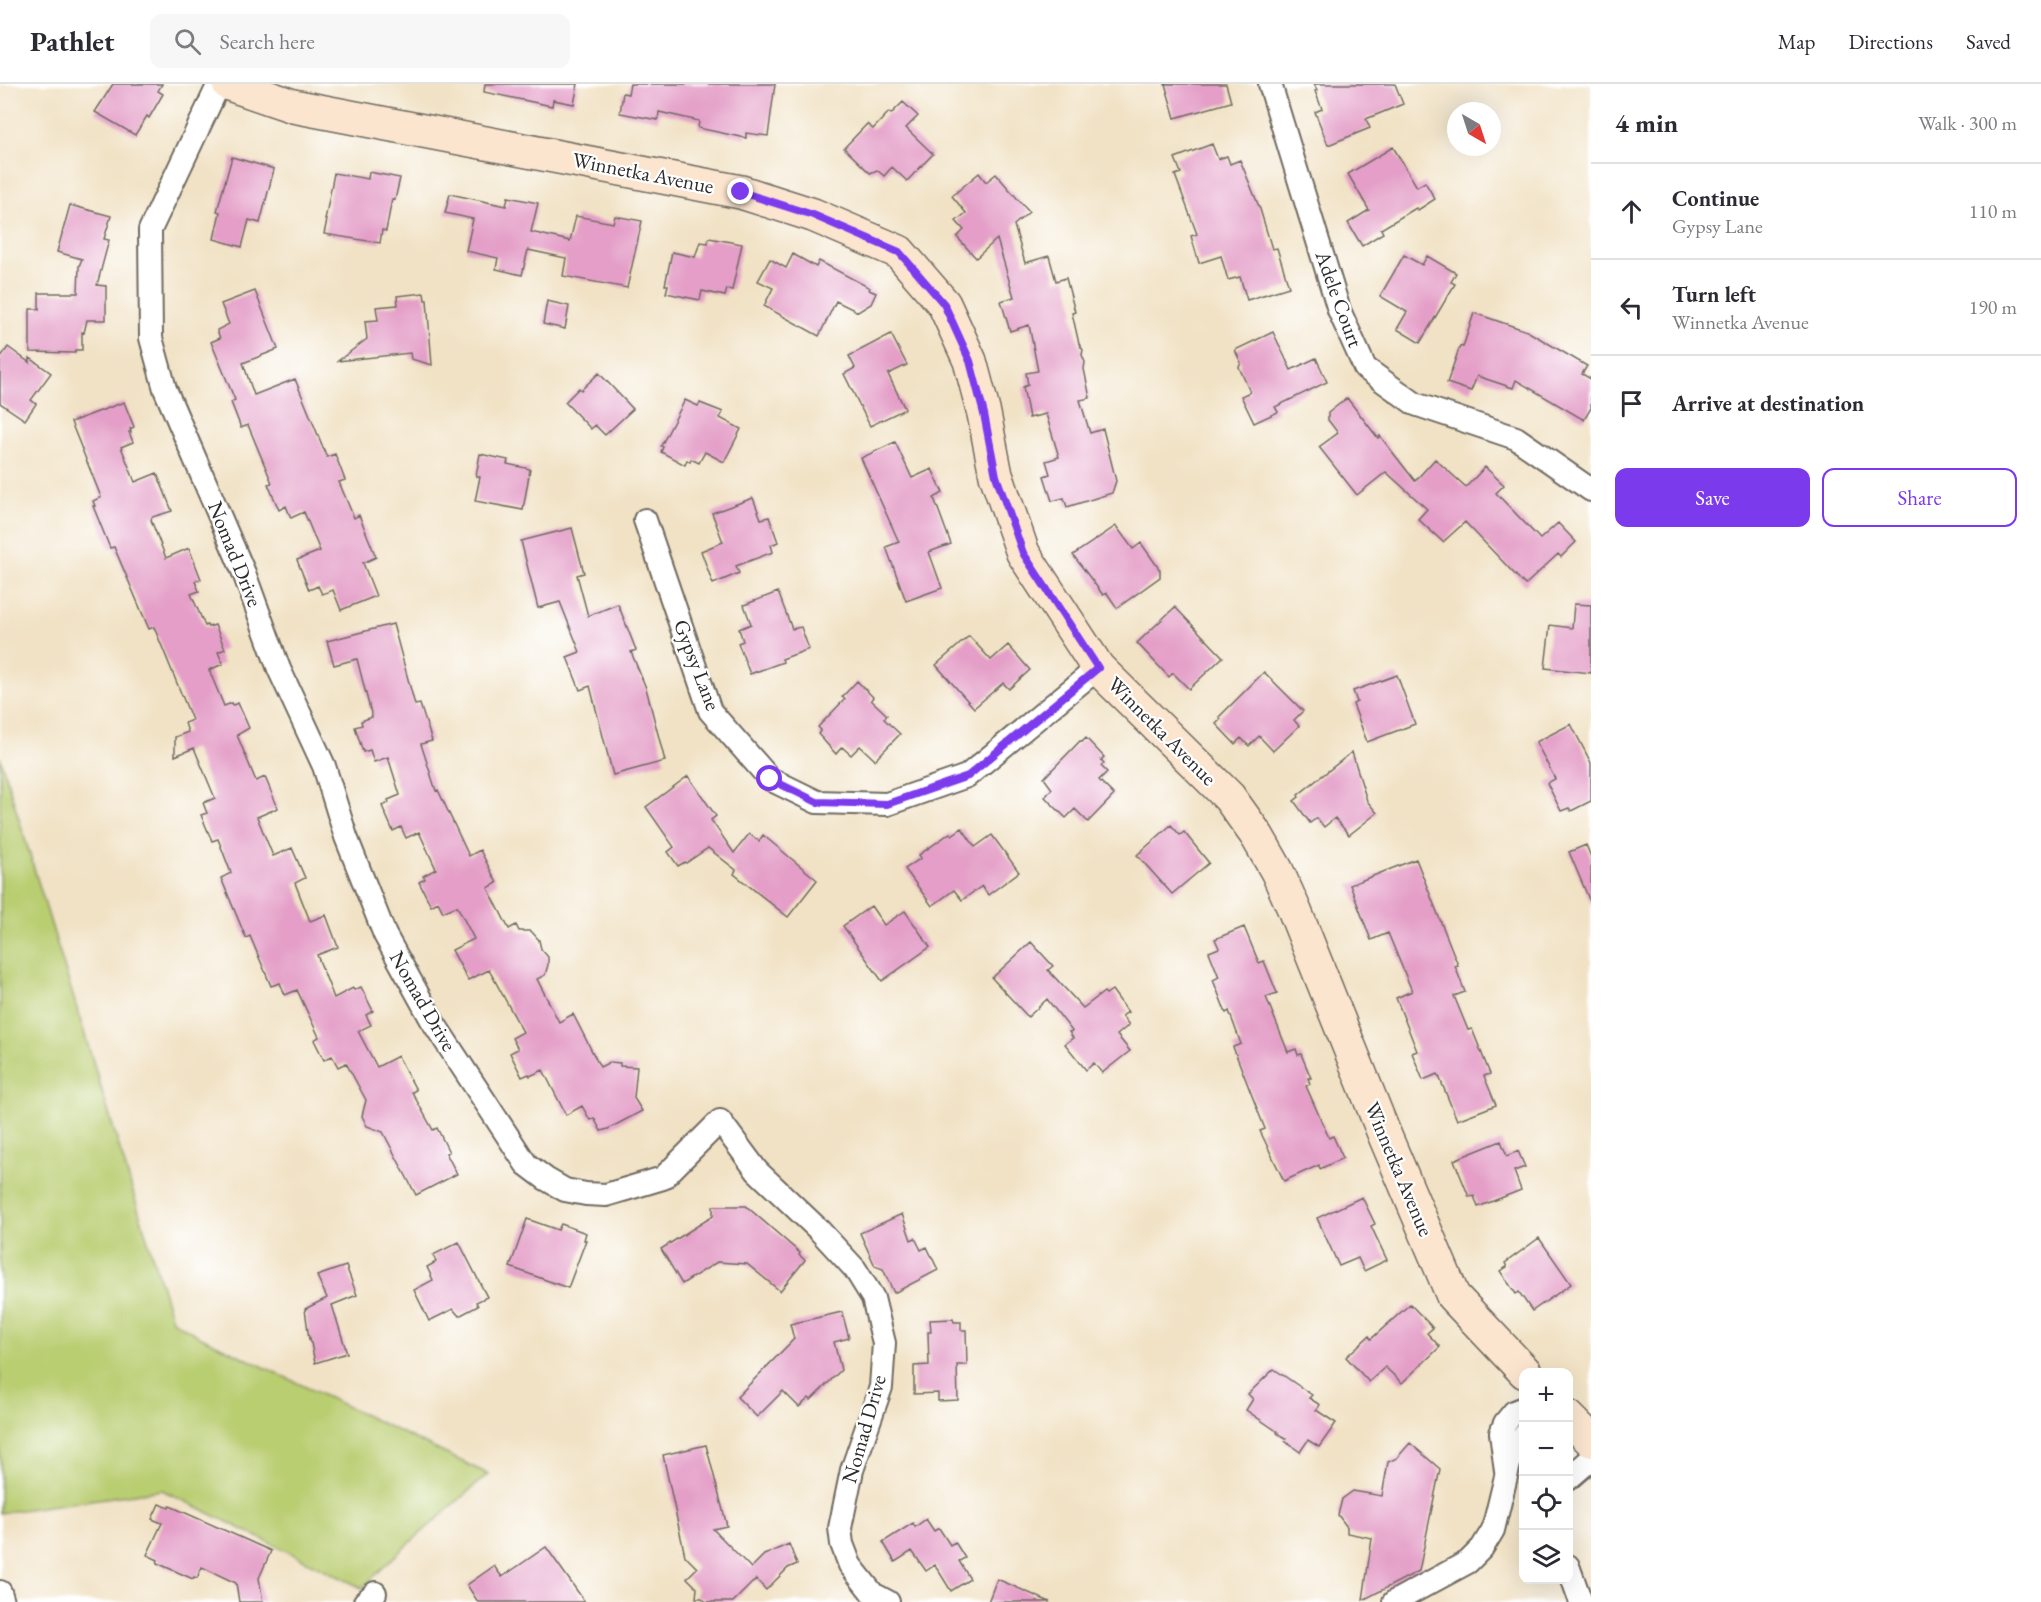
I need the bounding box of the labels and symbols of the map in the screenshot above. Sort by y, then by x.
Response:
north arrow [1447,102,1501,156]
street label: Winnetka Avenue [570,146,716,199]
route end [727,178,753,204]
street label: Adele Court [1309,246,1370,351]
street label: Nomad Drive [202,497,269,611]
street label: Gypsy Lane [668,615,727,714]
street label: Winnetka Avenue [1102,670,1223,791]
route start [756,765,782,791]
street label: Nomad Drive [384,946,463,1056]
street label: Winnetka Avenue [1359,1097,1440,1240]
street label: Nomad Drive [835,1372,892,1486]

